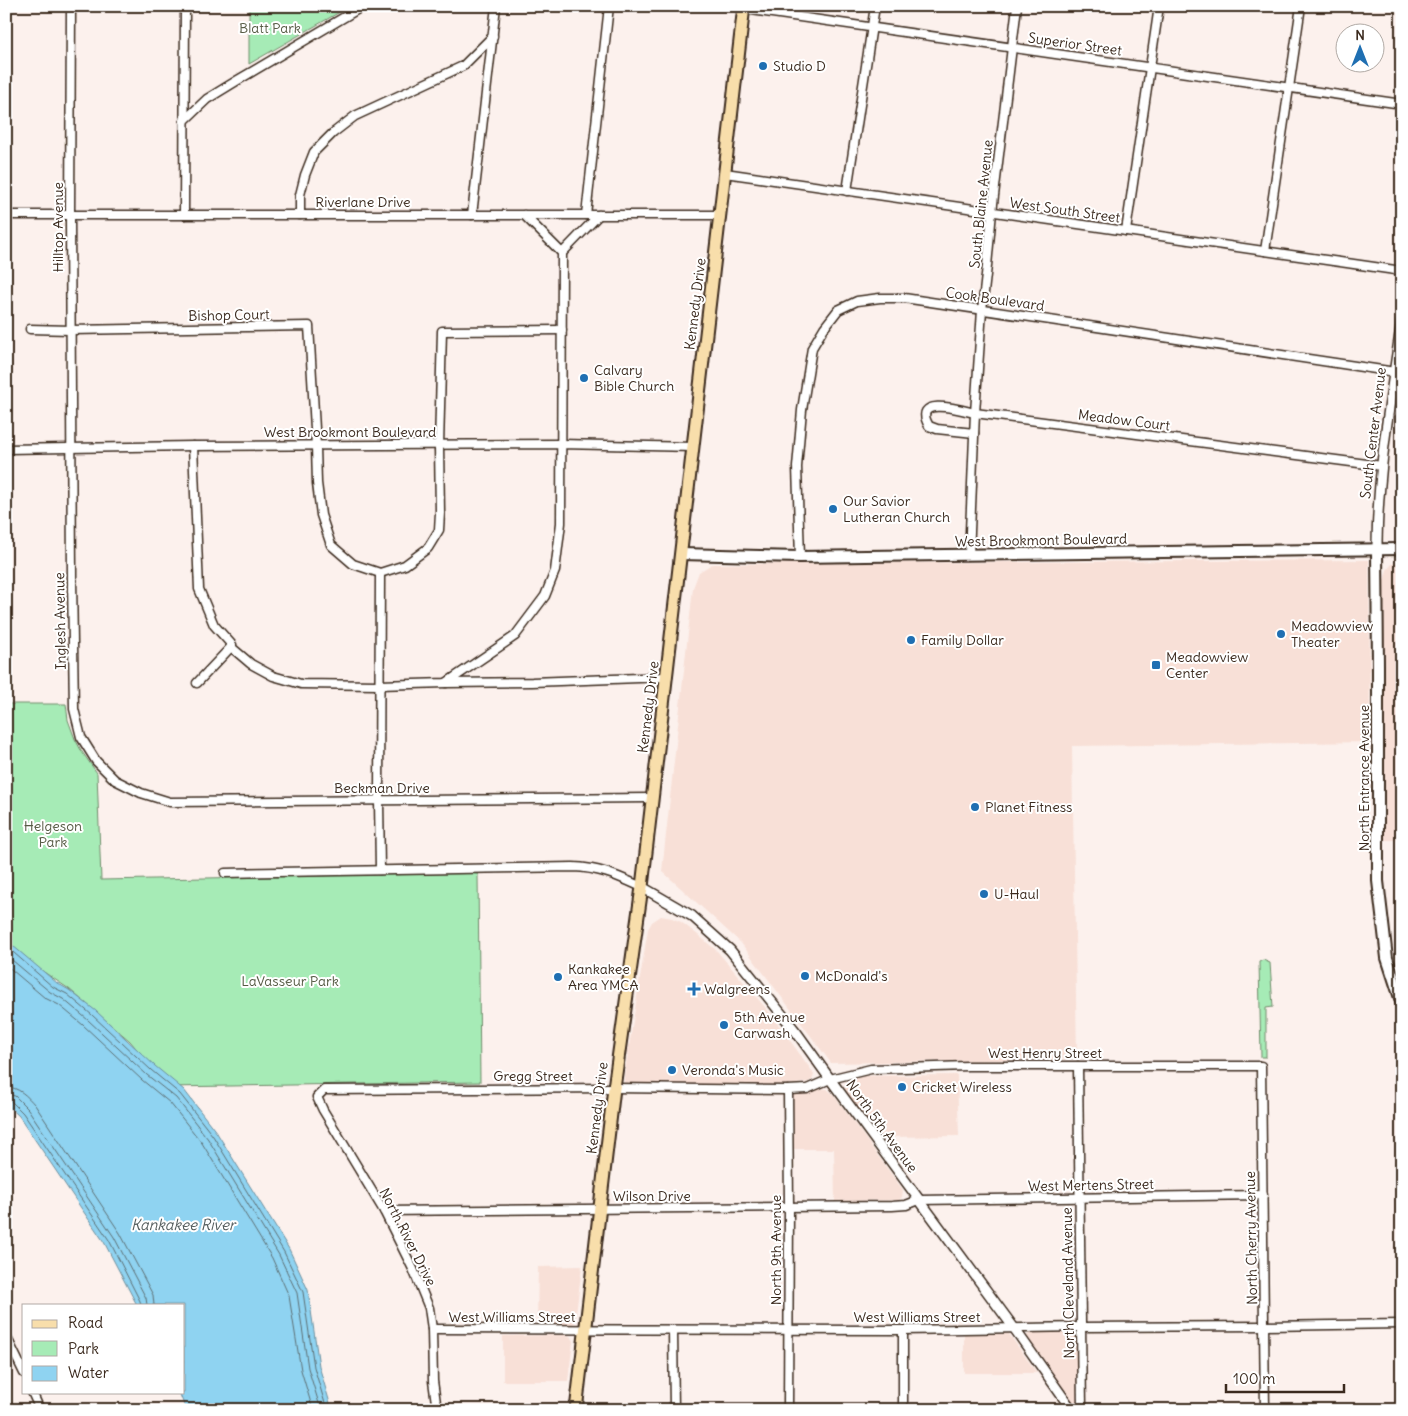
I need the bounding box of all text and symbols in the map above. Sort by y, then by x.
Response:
park label: Blatt Park [239,19,301,37]
north arrow [1336,22,1386,72]
text: N [1355,26,1365,44]
street label: Superior Street [1027,29,1123,60]
place label: Studio D [773,57,826,75]
marker: Studio D [757,60,769,72]
street label: South Blaine Avenue [965,139,997,269]
street label: Hilltop Avenue [49,182,67,272]
street label: Riverlane Drive [315,193,411,211]
street label: West South Street [1009,193,1122,227]
street label: Kennedy Drive [680,257,710,351]
street label: Cook Boulevard [944,283,1046,315]
street label: Bishop Court [188,305,270,325]
place label: Calvary Bible Church [594,361,674,395]
street label: South Center Avenue [1356,366,1390,500]
marker: Calvary Bible Church [578,372,590,384]
street label: Meadow Court [1077,405,1171,435]
street label: West Brookmont Boulevard [264,423,436,441]
place label: Our Savior Lutheran Church [843,492,950,526]
marker: Our Savior Lutheran Church [827,503,839,515]
street label: West Brookmont Boulevard [955,529,1127,551]
street label: Inglesh Avenue [50,572,70,670]
place label: Meadowview Theater [1291,617,1373,651]
marker: Meadowview Theater [1275,628,1287,640]
place label: Family Dollar [921,631,1004,649]
marker: Family Dollar [905,634,917,646]
place label: Meadowview Center [1166,648,1248,682]
marker: Meadowview Center [1150,659,1162,671]
street label: Kennedy Drive [633,660,663,754]
street label: North Entrance Avenue [1355,705,1373,851]
street label: Beckman Drive [334,779,430,797]
place label: Planet Fitness [985,798,1072,816]
marker: Planet Fitness [969,801,981,813]
park label: Helgeson Park [24,817,82,851]
place label: U-Haul [994,885,1039,903]
marker: U-Haul [978,888,990,900]
place label: Kankakee Area YMCA [568,960,638,994]
place label: McDonald's [815,967,888,985]
marker: McDonald's [799,970,811,982]
marker: Kankakee Area YMCA [552,971,564,983]
park label: LaVasseur Park [241,972,339,990]
place label: Walgreens [704,980,770,998]
marker: Walgreens [688,983,700,995]
place label: 5th Avenue Carwash [734,1008,805,1042]
marker: 5th Avenue Carwash [718,1019,730,1031]
street label: West Henry Street [988,1044,1102,1062]
street label: Kennedy Drive [582,1061,612,1155]
place label: Veronda's Music [682,1061,784,1079]
marker: Veronda's Music [666,1064,678,1076]
street label: Gregg Street [493,1067,573,1085]
street label: North 5th Avenue [842,1076,922,1176]
place label: Cricket Wireless [912,1078,1012,1096]
marker: Cricket Wireless [896,1081,908,1093]
street label: North Cherry Avenue [1241,1171,1261,1305]
street label: West Mertens Street [1028,1175,1154,1195]
street label: North River Drive [376,1185,440,1289]
street label: Wilson Drive [613,1187,691,1205]
street label: North 9th Avenue [767,1195,785,1305]
street label: North Cleveland Avenue [1058,1207,1078,1359]
water label: Kankakee River [131,1215,237,1234]
legend [22,1304,185,1394]
street label: West Williams Street [449,1308,576,1326]
street label: West Williams Street [854,1308,981,1326]
text: Road [68,1313,103,1332]
text: Park [68,1339,99,1358]
scale bar [1226,1361,1343,1393]
text: Water [68,1363,109,1382]
text: 100 m [1233,1369,1275,1388]

